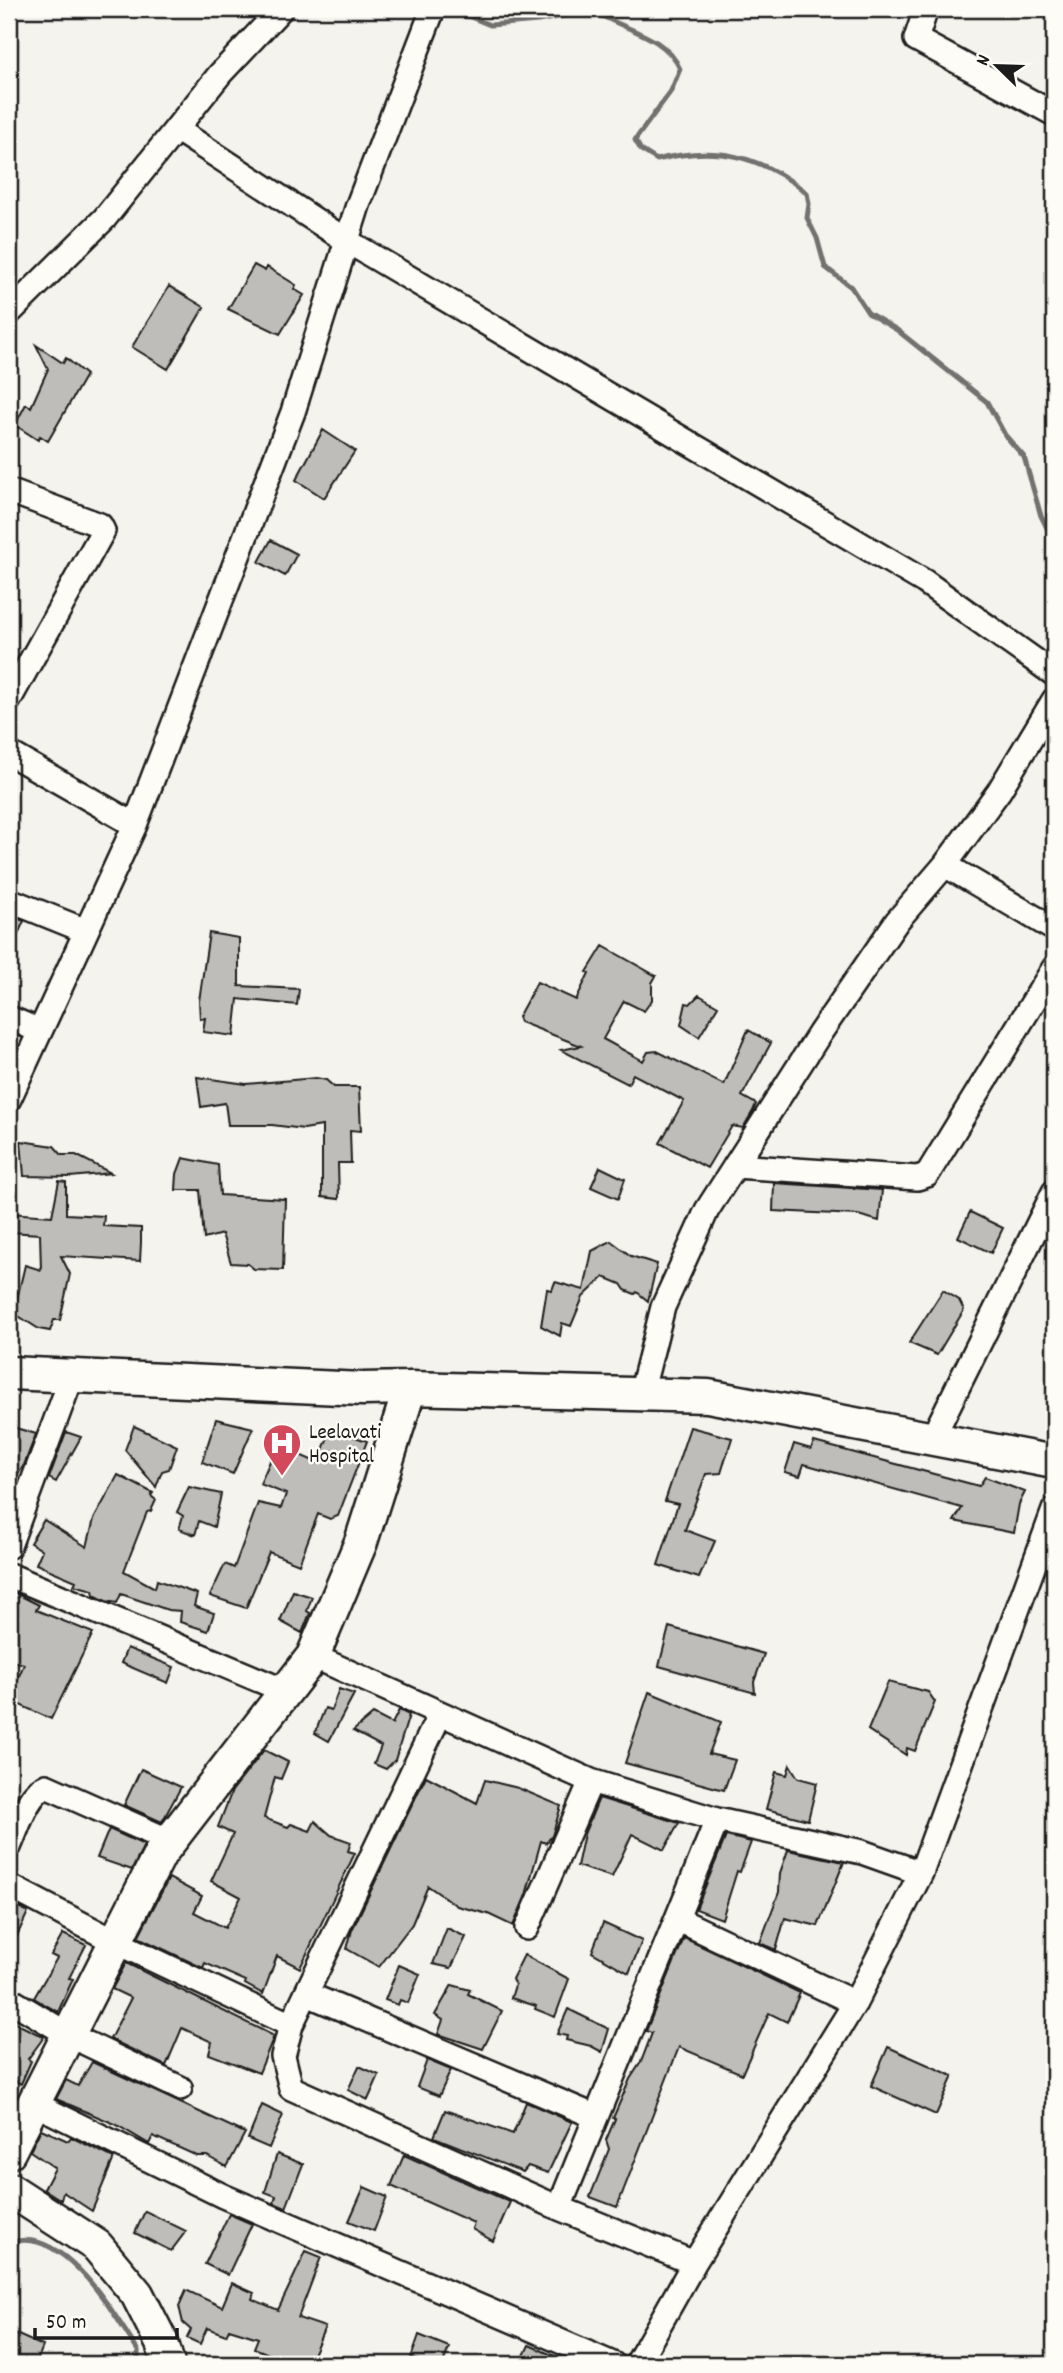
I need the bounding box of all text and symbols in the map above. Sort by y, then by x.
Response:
north arrow [962,32,1032,102]
text: N [970,51,999,70]
place label: Leelavati Hospital [309,1419,381,1473]
hospital icon: Leelavati Hospital [261,1422,303,1477]
scale bar [35,2296,177,2340]
text: 50 m [46,2309,86,2339]

